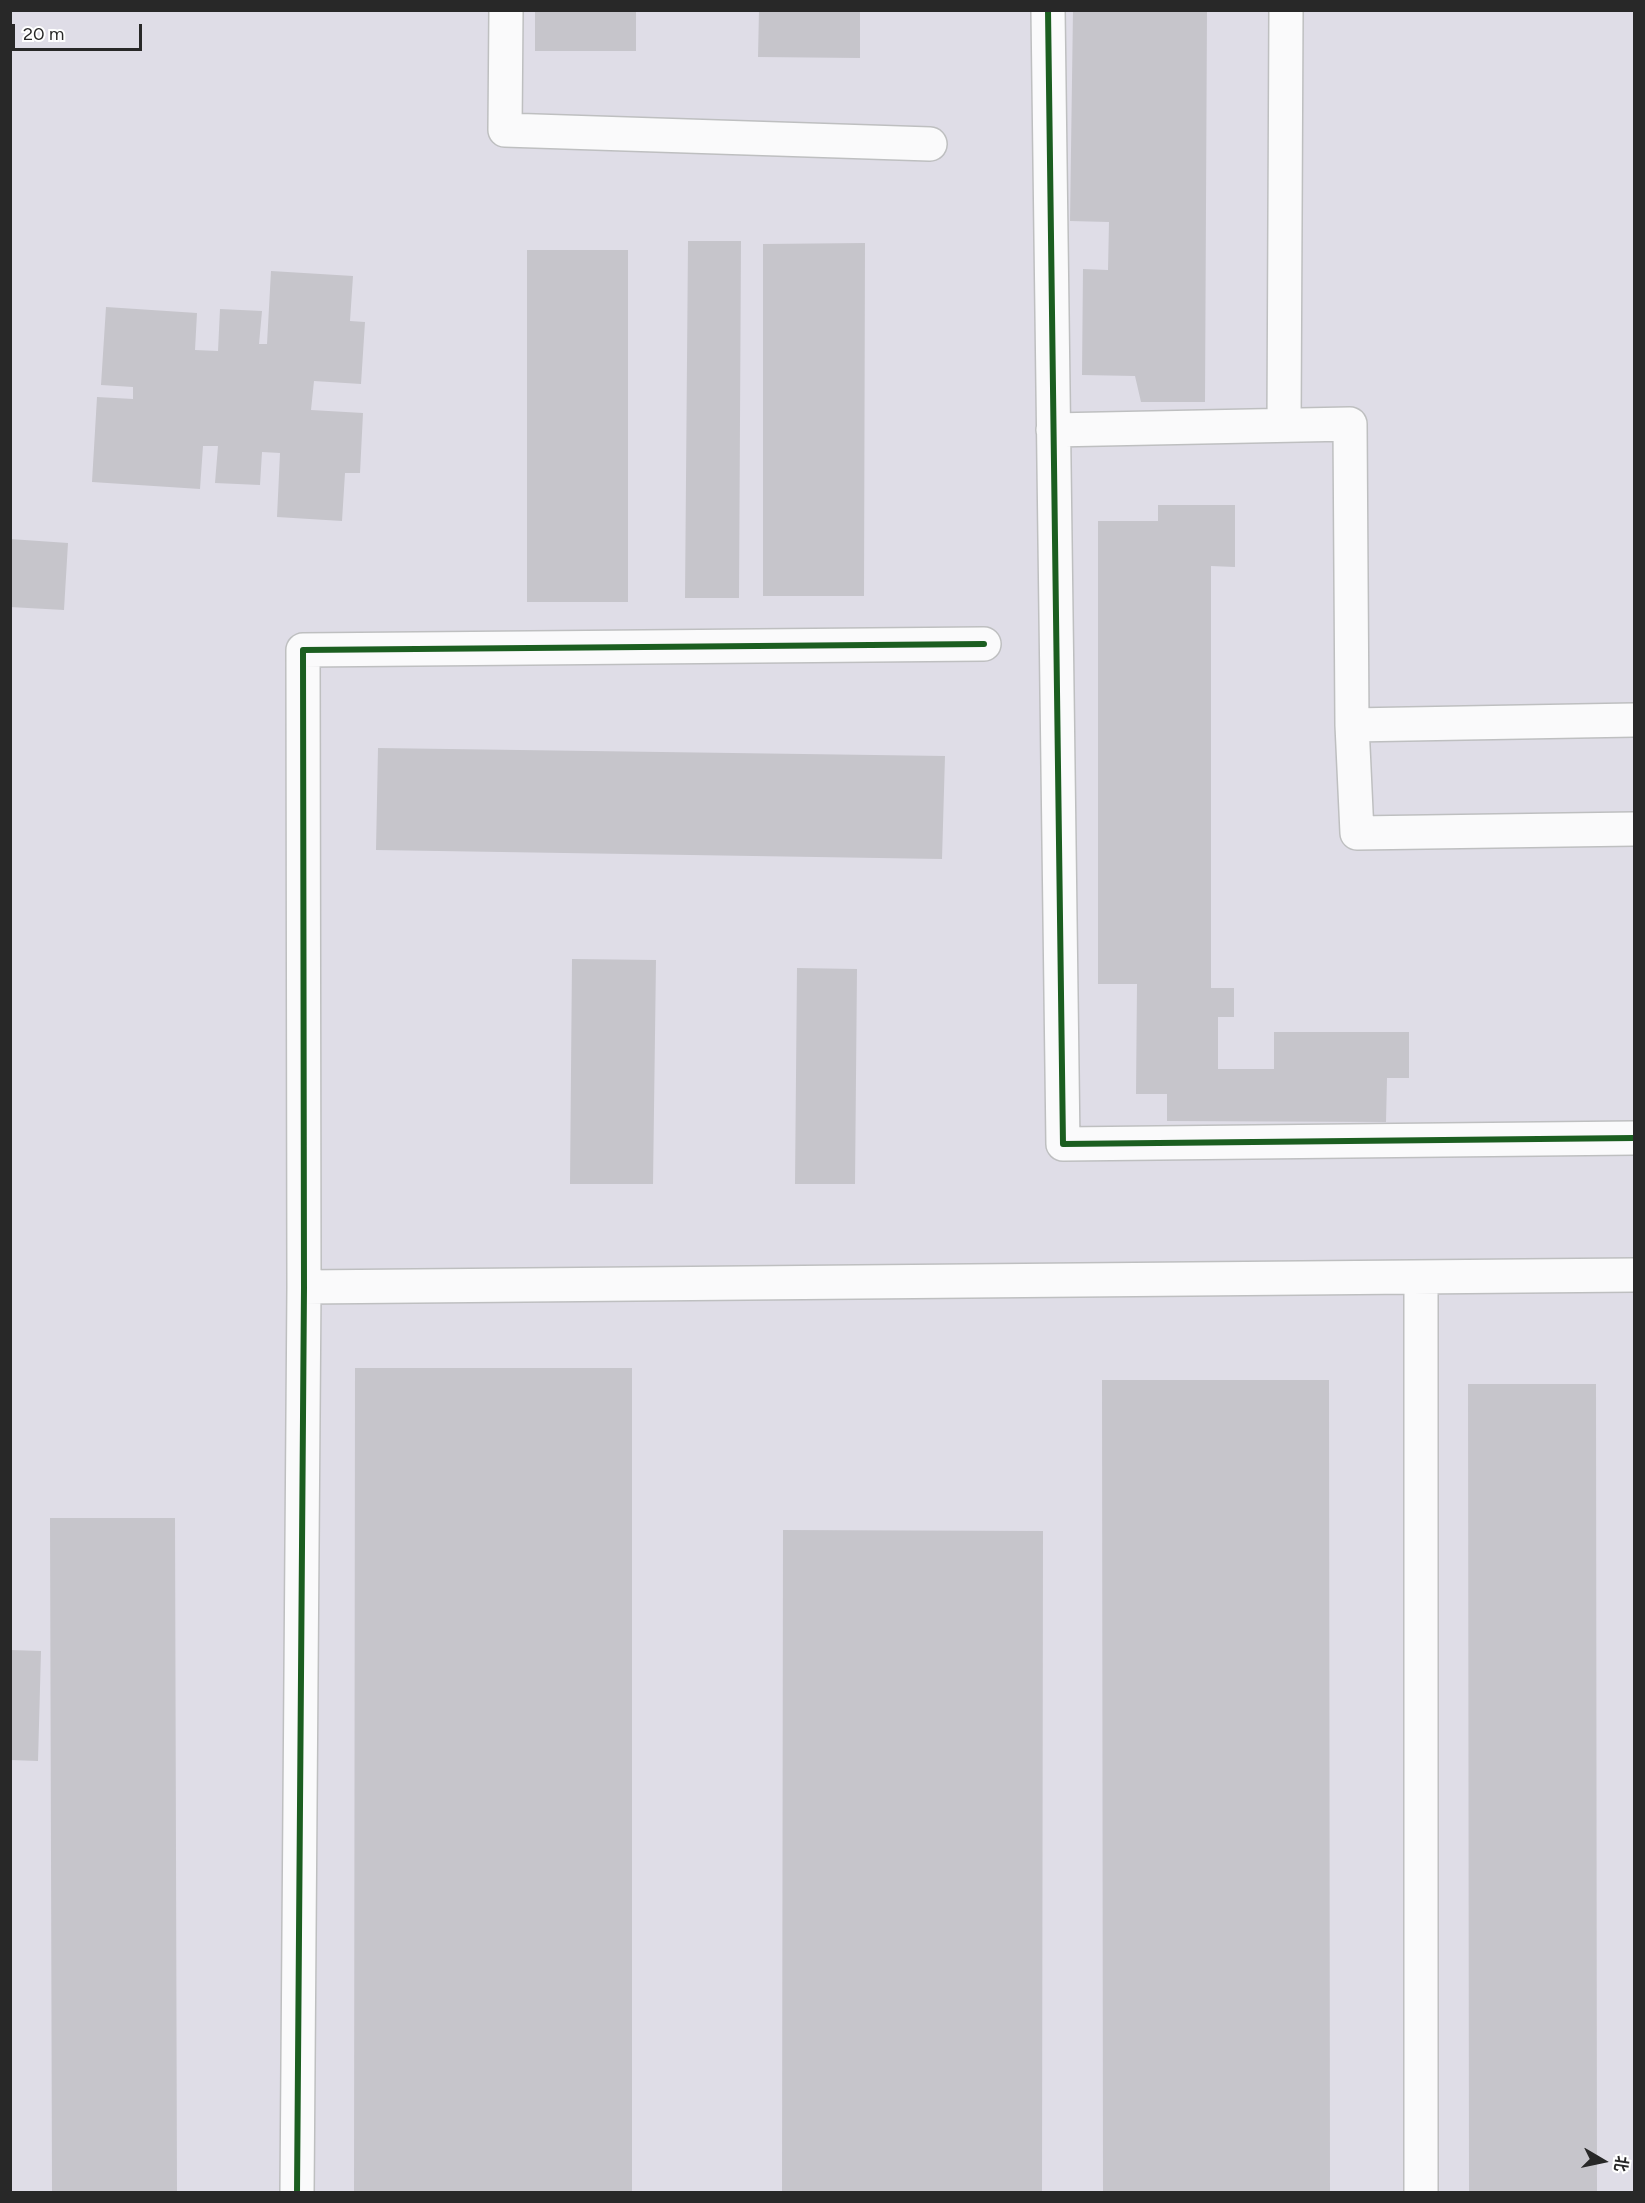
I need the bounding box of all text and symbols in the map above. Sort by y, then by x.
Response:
scale bar [15,12,146,50]
text: 20 m [23,23,64,45]
north arrow [1573,2131,1633,2191]
text: 北 [1611,2154,1632,2173]

